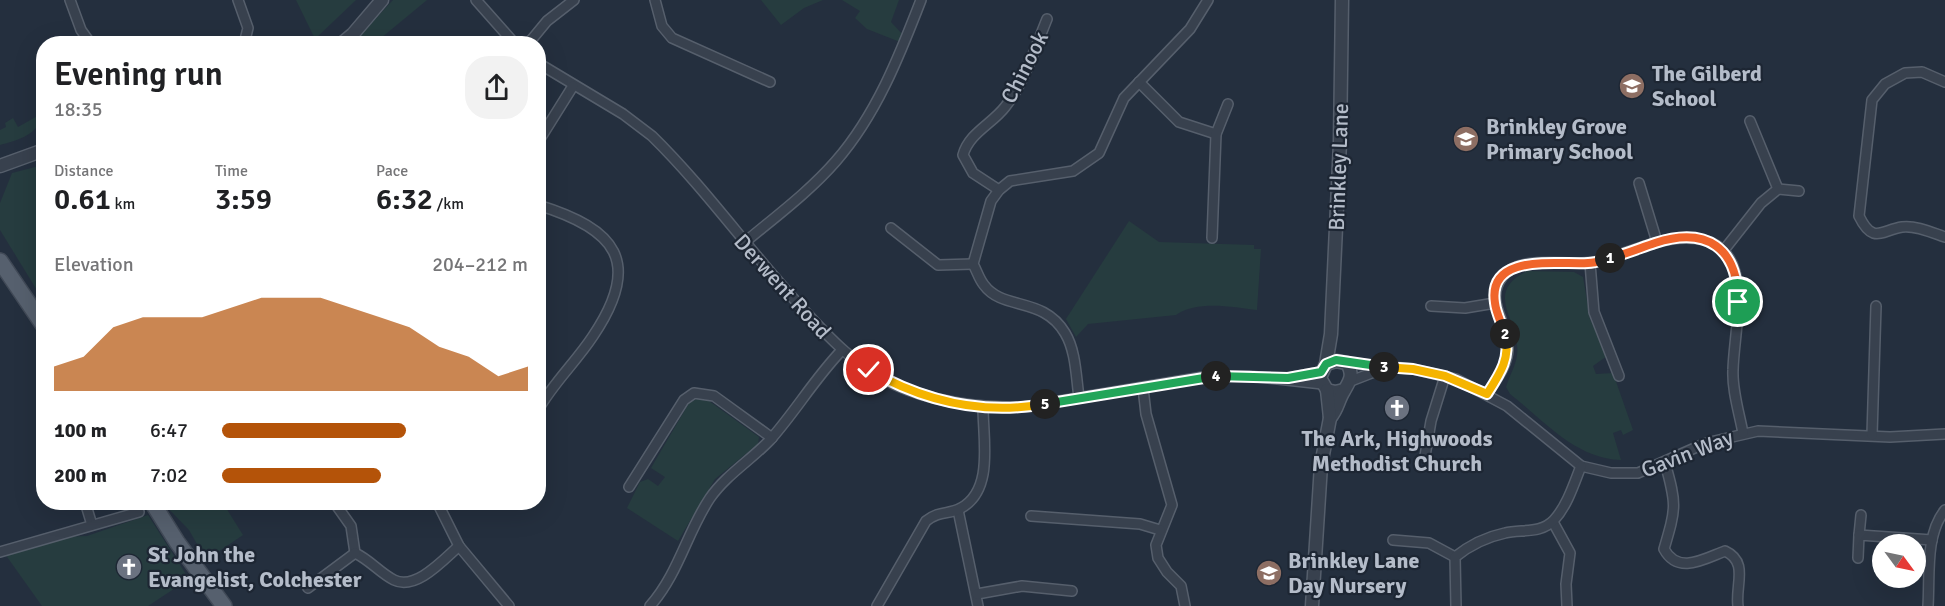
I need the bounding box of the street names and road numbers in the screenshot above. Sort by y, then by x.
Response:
street label: Chinook [995,27,1054,108]
street label: Brinkley Lane [1323,103,1354,231]
street label: Derwent Road [728,228,837,344]
street label: Gavin Way [1637,423,1738,483]

